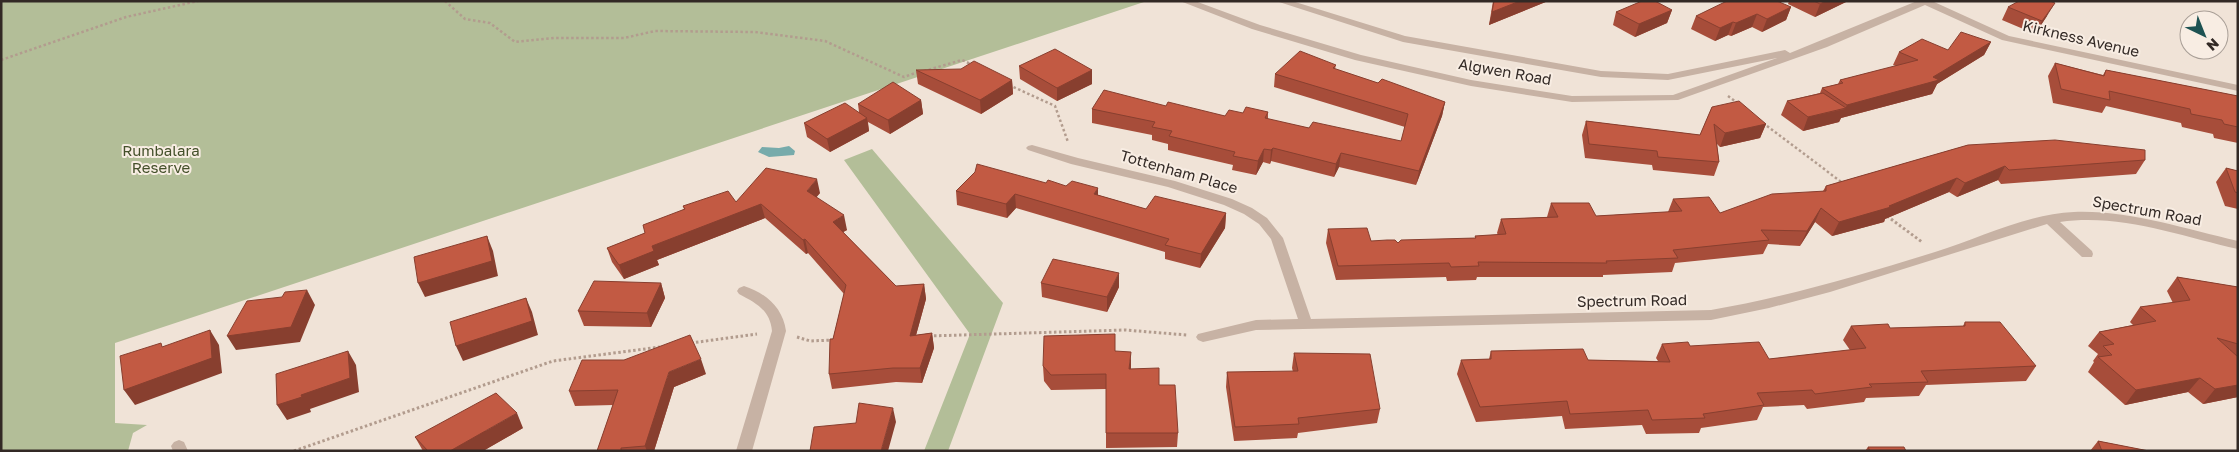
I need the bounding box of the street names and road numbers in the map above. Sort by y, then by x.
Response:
street label: Kirkness Avenue [2021,16,2142,60]
street label: Algwen Road [1457,54,1553,88]
street label: Tottenham Place [1118,146,1240,197]
street label: Spectrum Road [2091,192,2203,228]
street label: Spectrum Road [1577,290,1687,310]

